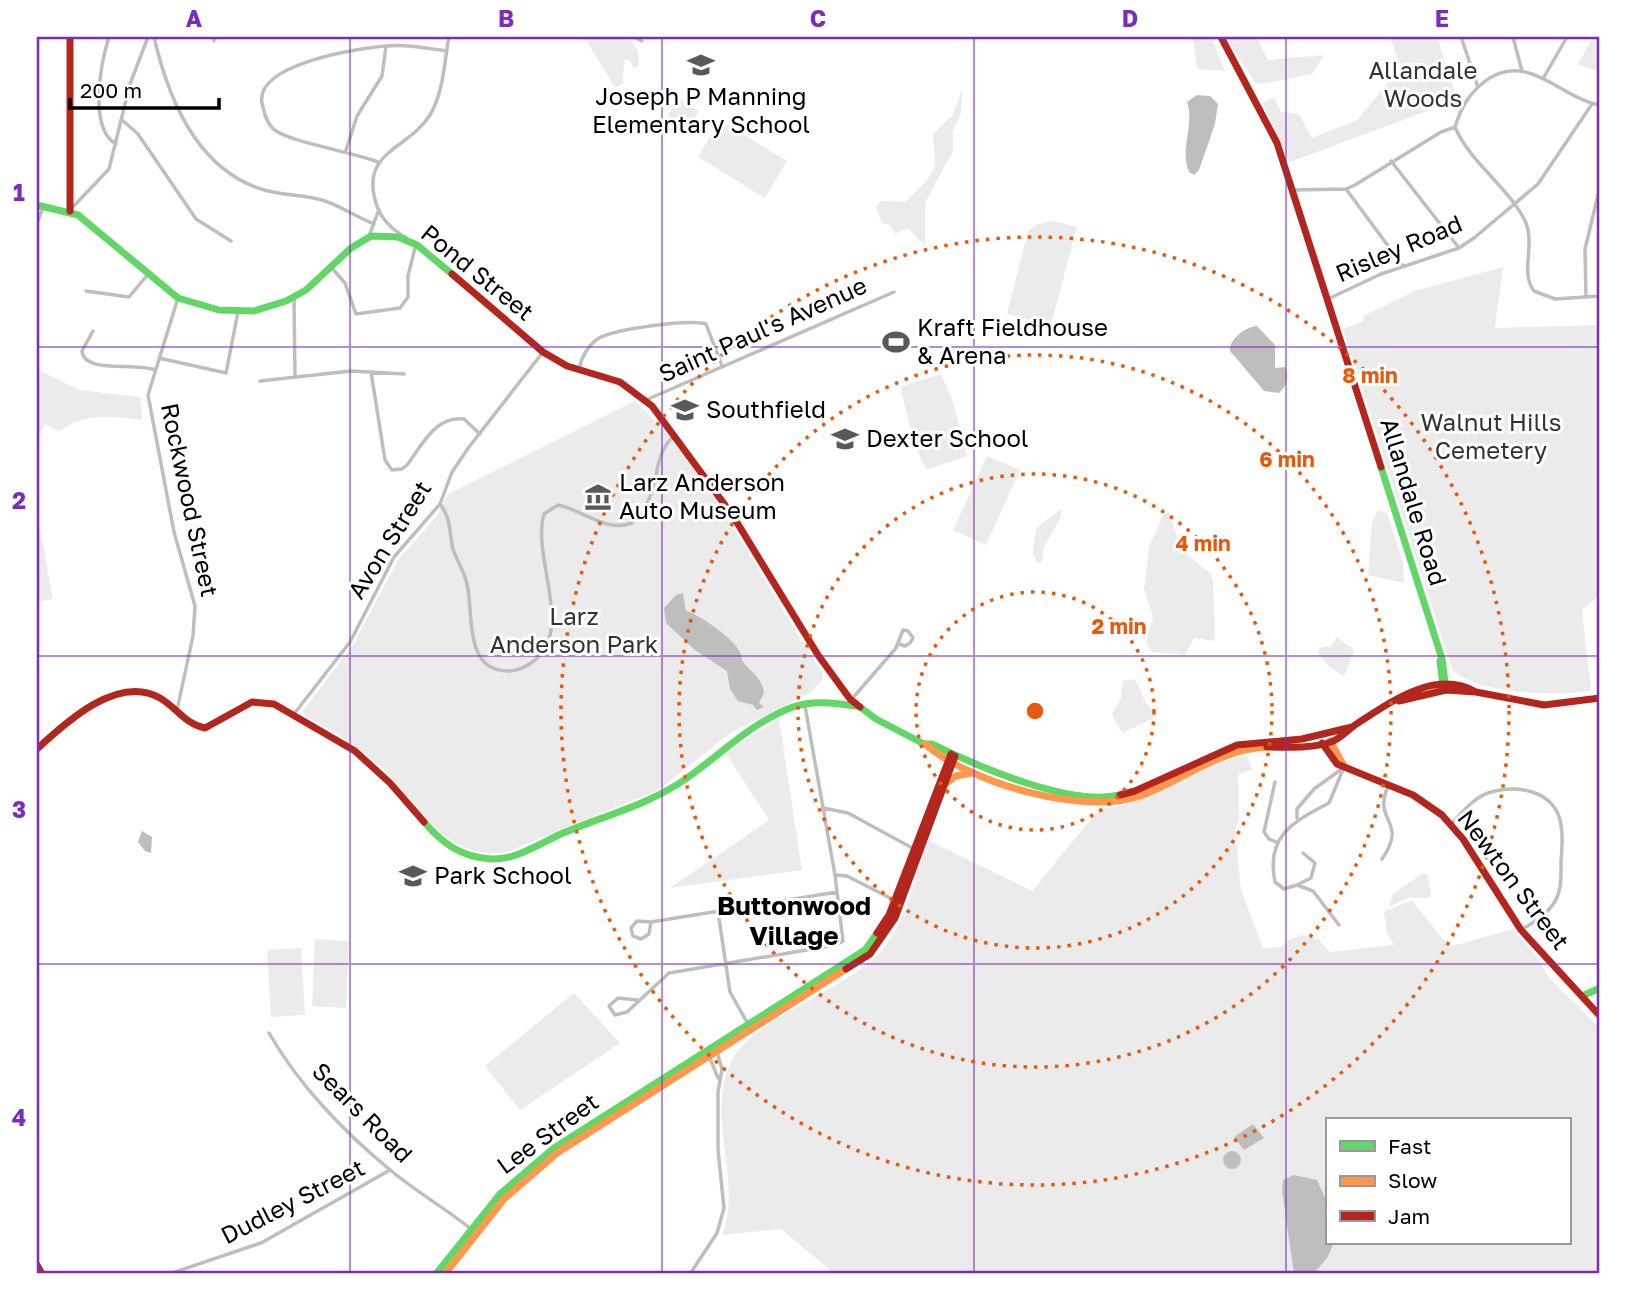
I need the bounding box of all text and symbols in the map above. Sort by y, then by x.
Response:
text: A [186,4,203,32]
text: B [498,4,514,32]
text: C [810,4,826,32]
text: D [1122,4,1138,32]
text: E [1435,4,1449,32]
school or university icon: Joseph P Manning Elementary School [686,50,716,80]
park label: Allandale Woods [1369,55,1477,112]
scale bar [70,66,219,110]
text: 200 m [80,77,142,103]
place label: Joseph P Manning Elementary School [592,81,810,138]
text: 1 [13,178,25,206]
street label: Risley Road [1331,208,1466,287]
street label: Pond Street [416,218,540,326]
street label: Saint Paul's Avenue [654,270,871,388]
place label: Kraft Fieldhouse & Arena [917,312,1108,369]
sports icon: Kraft Fieldhouse & Arena [881,327,911,357]
text: 8 min [1342,362,1398,388]
place label: Southfield [706,394,826,423]
school or university icon: Southfield [670,395,700,425]
street label: Rockwood Street [156,400,225,599]
park label: Walnut Hills Cemetery [1421,407,1561,464]
street label: Allandale Road [1375,414,1454,589]
place label: Dexter School [866,423,1028,452]
school or university icon: Dexter School [830,424,860,454]
text: 6 min [1259,446,1315,472]
place label: Larz Anderson Auto Museum [619,467,785,524]
street label: Avon Street [341,475,436,604]
museum icon: Larz Anderson Auto Museum [583,482,613,512]
text: 2 [12,486,26,514]
text: 4 min [1175,530,1231,556]
park label: Larz Anderson Park [490,601,658,658]
text: 2 min [1092,613,1146,639]
centre of rings [1023,699,1047,723]
text: 3 [12,795,26,823]
street label: Newton Street [1452,803,1576,955]
place label: Park School [434,860,572,889]
school or university icon: Park School [398,861,428,891]
district label: Buttonwood Village [717,890,871,951]
street label: Sears Road [307,1056,419,1168]
street label: Lee Street [491,1086,604,1179]
text: 4 [12,1103,26,1131]
legend [1326,1118,1570,1244]
text: Fast [1388,1133,1431,1159]
street label: Dudley Street [216,1152,369,1249]
text: Slow [1388,1167,1437,1193]
text: Jam [1388,1203,1430,1229]

